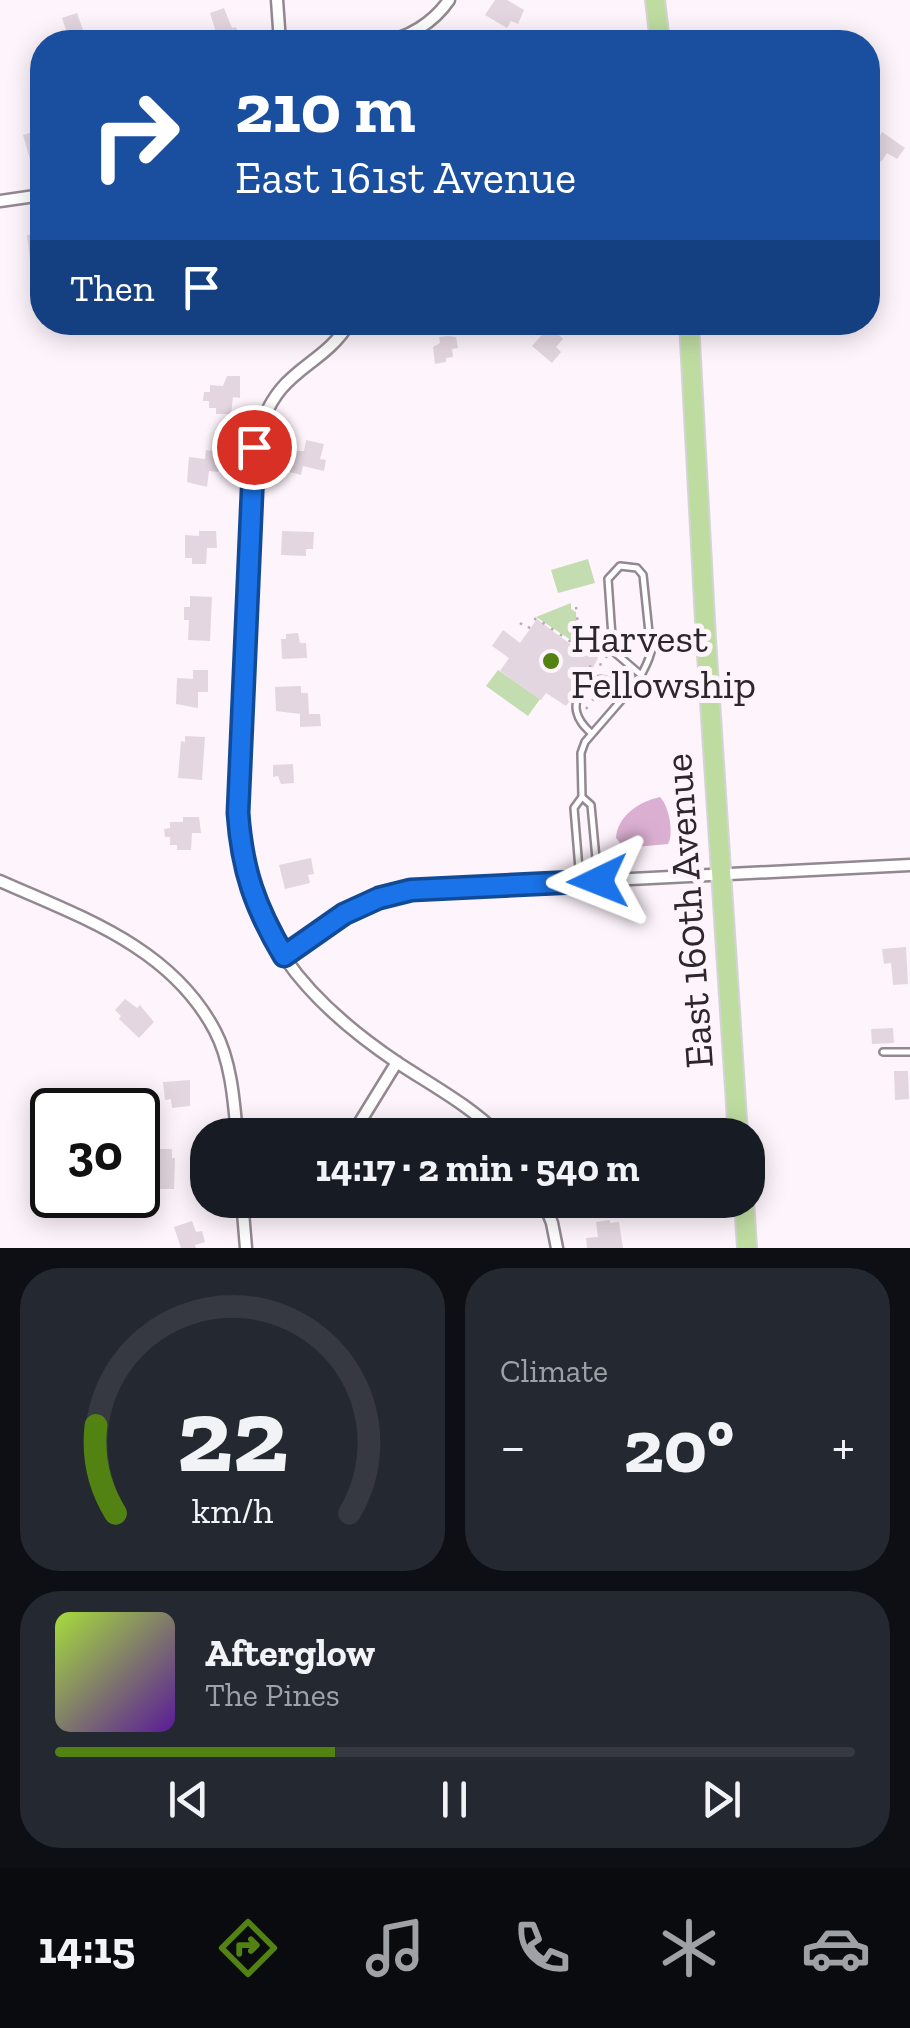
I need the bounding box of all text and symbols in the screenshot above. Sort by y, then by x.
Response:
text: 210 m [235,66,416,150]
icon: right [70,70,200,200]
text: East 161st Avenue [235,151,576,205]
icon: arrive [174,260,229,315]
text: Then [70,265,154,311]
pin [212,405,297,490]
icon: arrive [227,420,282,475]
place label: Harvest Fellowship [571,614,756,708]
marker: Harvest Fellowship [540,650,562,672]
street label: East 160th Avenue [653,752,723,1070]
position arrow [546,829,650,933]
speed limit sign: 30 [30,1088,160,1218]
text: 14:17 · 2 min · 540 m [315,1145,640,1191]
text: Climate [500,1352,608,1390]
text: 22 [177,1373,288,1498]
text: 20° [623,1401,734,1491]
text: − [500,1413,526,1479]
text: + [832,1413,855,1479]
text: km/h [192,1489,273,1532]
text: Afterglow [205,1630,375,1676]
text: The Pines [205,1676,340,1714]
icon: previous [161,1772,216,1827]
icon: pause [427,1772,482,1827]
icon: next [694,1772,749,1827]
icon: directions [213,1913,283,1983]
icon: music [360,1913,430,1983]
icon: phone [507,1913,577,1983]
icon: climate [654,1913,724,1983]
icon: car [801,1913,871,1983]
text: 14:15 [39,1921,135,1975]

